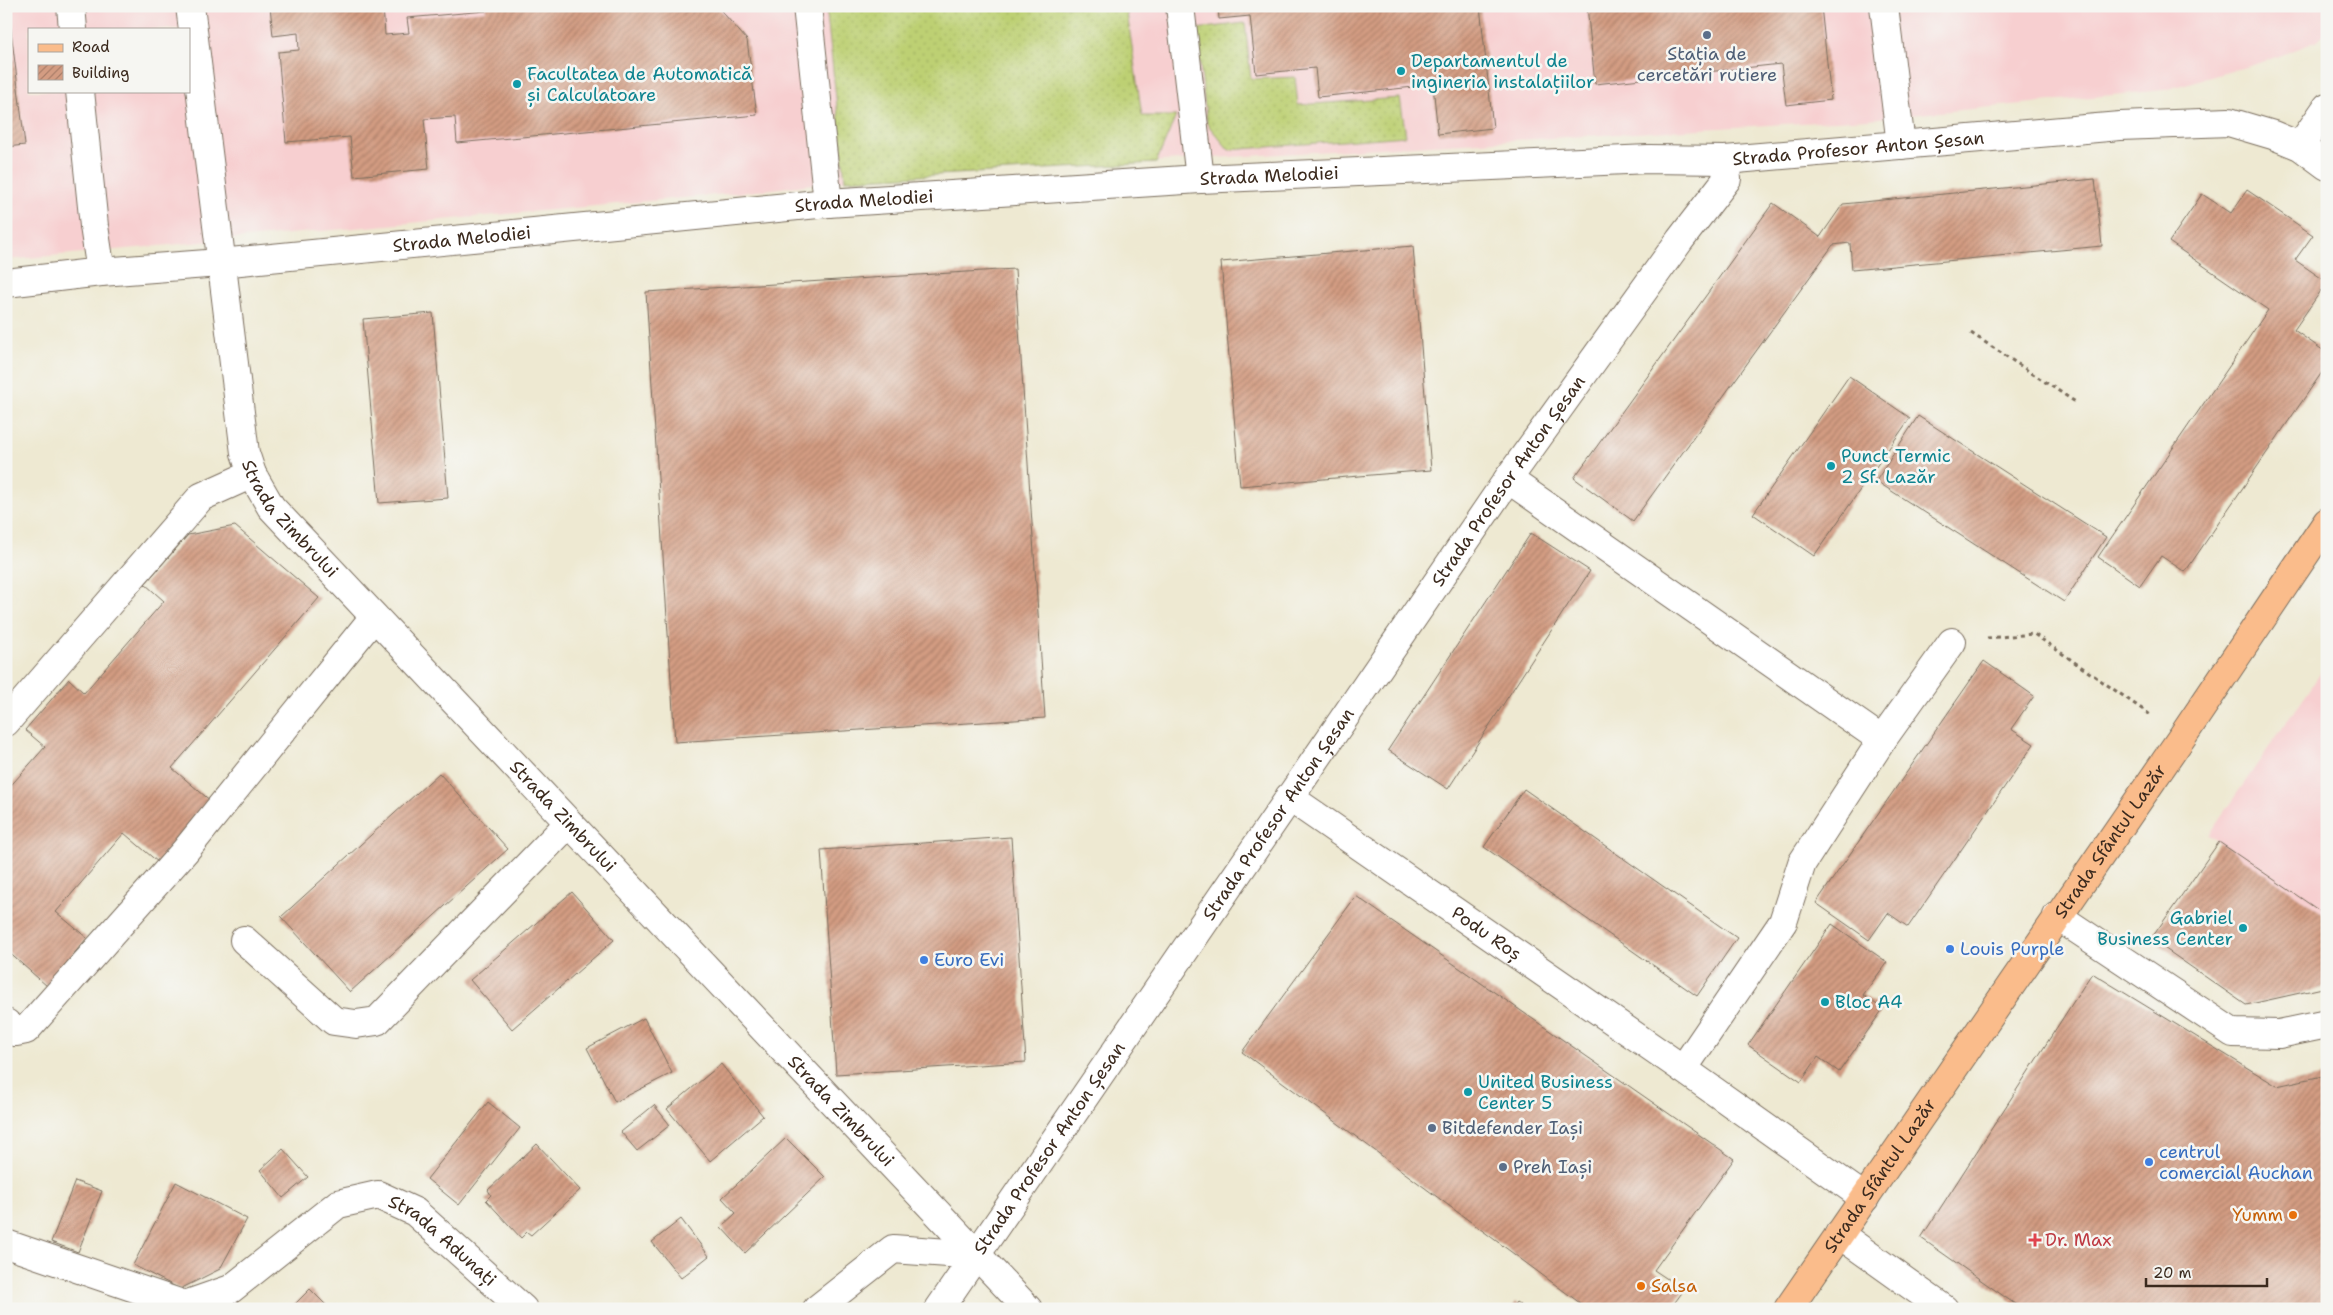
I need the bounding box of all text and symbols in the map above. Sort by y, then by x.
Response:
legend [28,28,190,92]
marker: Stația de cercetări rutiere [1701,29,1713,41]
text: Road [72,37,110,57]
place label: Stația de cercetări rutiere [1637,42,1777,87]
place label: Departamentul de ingineria instalațiilor [1411,49,1594,94]
place label: Facultatea de Automatică și Calculatoare [527,62,752,107]
text: Building [72,63,129,83]
marker: Departamentul de ingineria instalațiilor [1395,65,1407,77]
marker: Facultatea de Automatică și Calculatoare [511,78,523,90]
street label: Strada Profesor Anton Șesan [1731,126,1985,171]
street label: Strada Melodiei [1199,161,1339,191]
street label: Strada Melodiei [793,184,934,218]
street label: Strada Melodiei [391,220,532,258]
street label: Strada Profesor Anton Șesan [1426,370,1591,591]
place label: Punct Termic 2 Sf. Lazăr [1841,444,1951,489]
street label: Strada Zimbrului [236,457,344,583]
marker: Punct Termic 2 Sf. Lazăr [1825,460,1837,472]
street label: Strada Profesor Anton Șesan [1197,703,1360,925]
street label: Strada Zimbrului [504,755,622,877]
street label: Strada Sfântul Lazăr [2049,759,2172,923]
street label: Podu Roș [1447,901,1526,966]
place label: Gabriel Business Center [2097,906,2234,951]
marker: Gabriel Business Center [2237,922,2249,934]
place label: Louis Purple [1960,937,2065,961]
marker: Louis Purple [1944,943,1956,955]
place label: Euro Evi [934,948,1004,972]
marker: Euro Evi [918,954,930,966]
place label: Bloc A4 [1835,990,1903,1014]
marker: Bloc A4 [1819,996,1831,1008]
street label: Strada Profesor Anton Șesan [968,1037,1131,1259]
street label: Strada Zimbrului [782,1050,900,1172]
place label: United Business Center 5 [1478,1070,1613,1115]
marker: United Business Center 5 [1462,1086,1474,1098]
street label: Strada Sfântul Lazăr [1818,1094,1942,1258]
place label: Bitdefender Iași [1442,1116,1583,1140]
marker: Bitdefender Iași [1426,1122,1438,1134]
place label: centrul comercial Auchan [2159,1140,2313,1185]
place label: Preh Iași [1513,1155,1592,1179]
marker: centrul comercial Auchan [2143,1156,2155,1168]
marker: Preh Iași [1497,1161,1509,1173]
street label: Strada Adunați [384,1189,502,1292]
place label: Yumm [2232,1203,2283,1227]
marker: Yumm [2287,1209,2299,1221]
place label: Dr. Max [2045,1228,2112,1252]
marker: Dr. Max [2029,1234,2041,1246]
scale bar [2146,1255,2267,1287]
text: 20 m [2153,1263,2192,1283]
place label: Salsa [1651,1274,1697,1298]
marker: Salsa [1635,1280,1647,1292]

